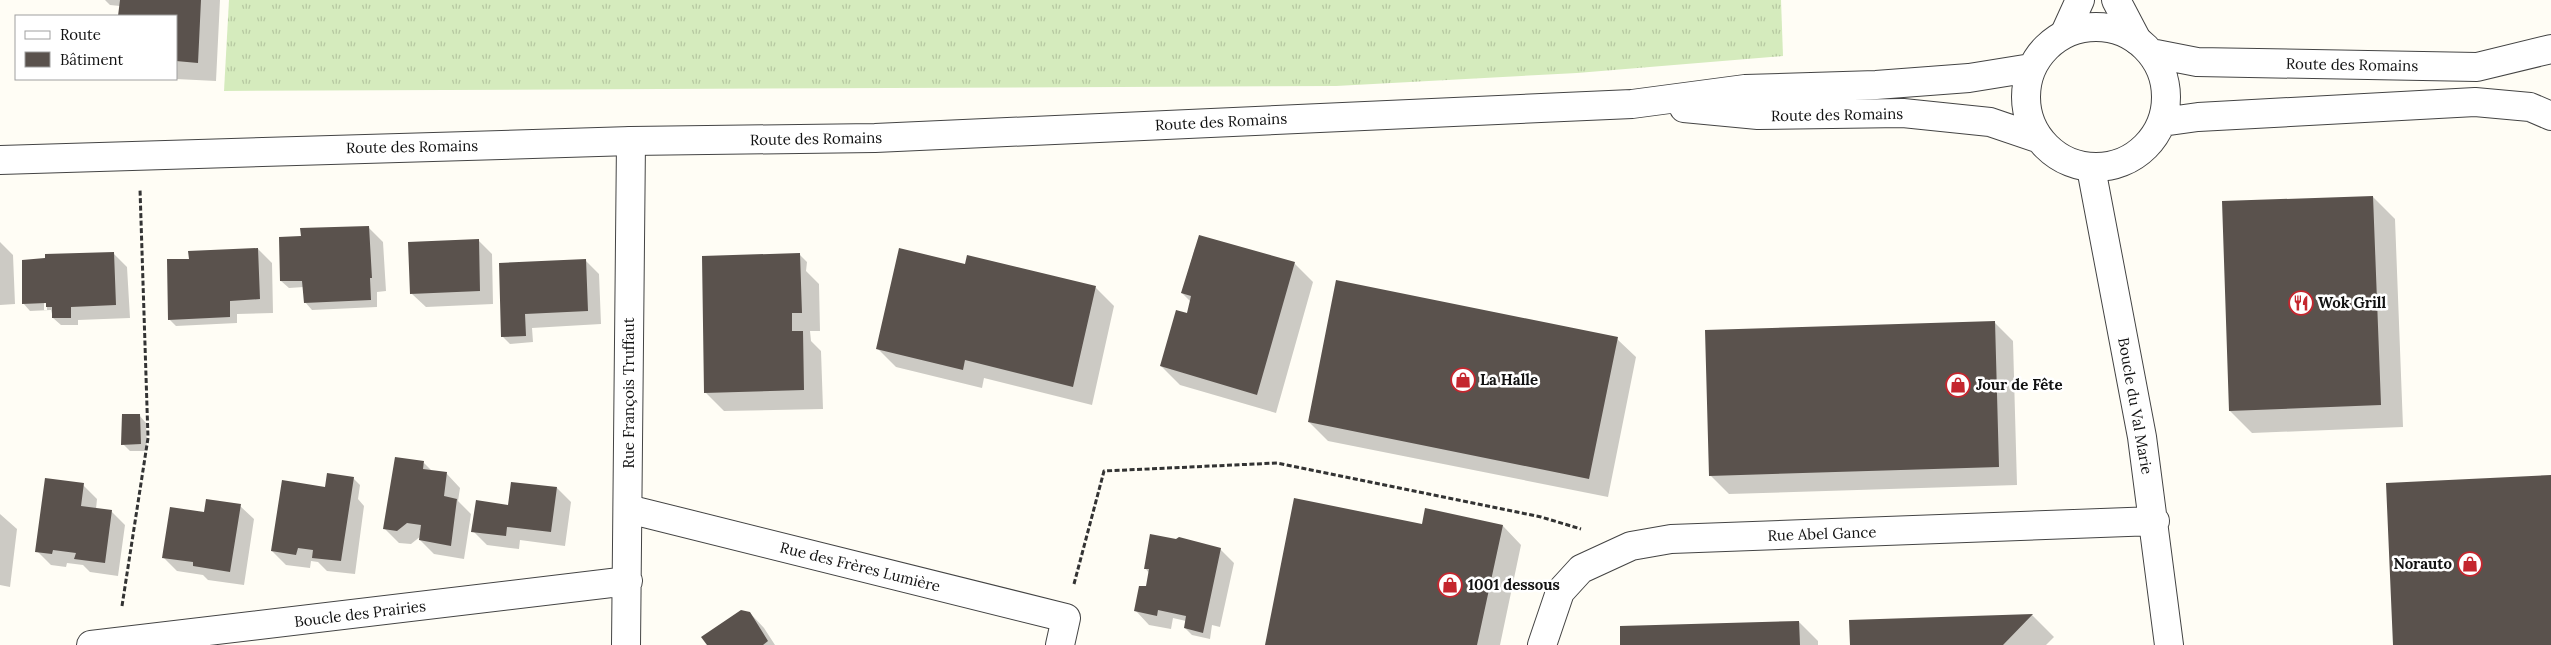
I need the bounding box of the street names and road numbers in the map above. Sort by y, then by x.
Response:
street label: Route des Romains [2286,54,2418,75]
street label: Route des Romains [1771,104,1903,125]
street label: Route des Romains [1154,109,1288,134]
street label: Route des Romains [750,128,882,149]
street label: Route des Romains [346,136,478,157]
street label: Rue François Truffaut [619,317,638,469]
street label: Boucle du Val Marie [2114,336,2157,476]
street label: Rue Abel Gance [1767,522,1877,545]
street label: Rue des Frères Lumière [778,537,942,596]
street label: Boucle des Prairies [293,596,427,631]

